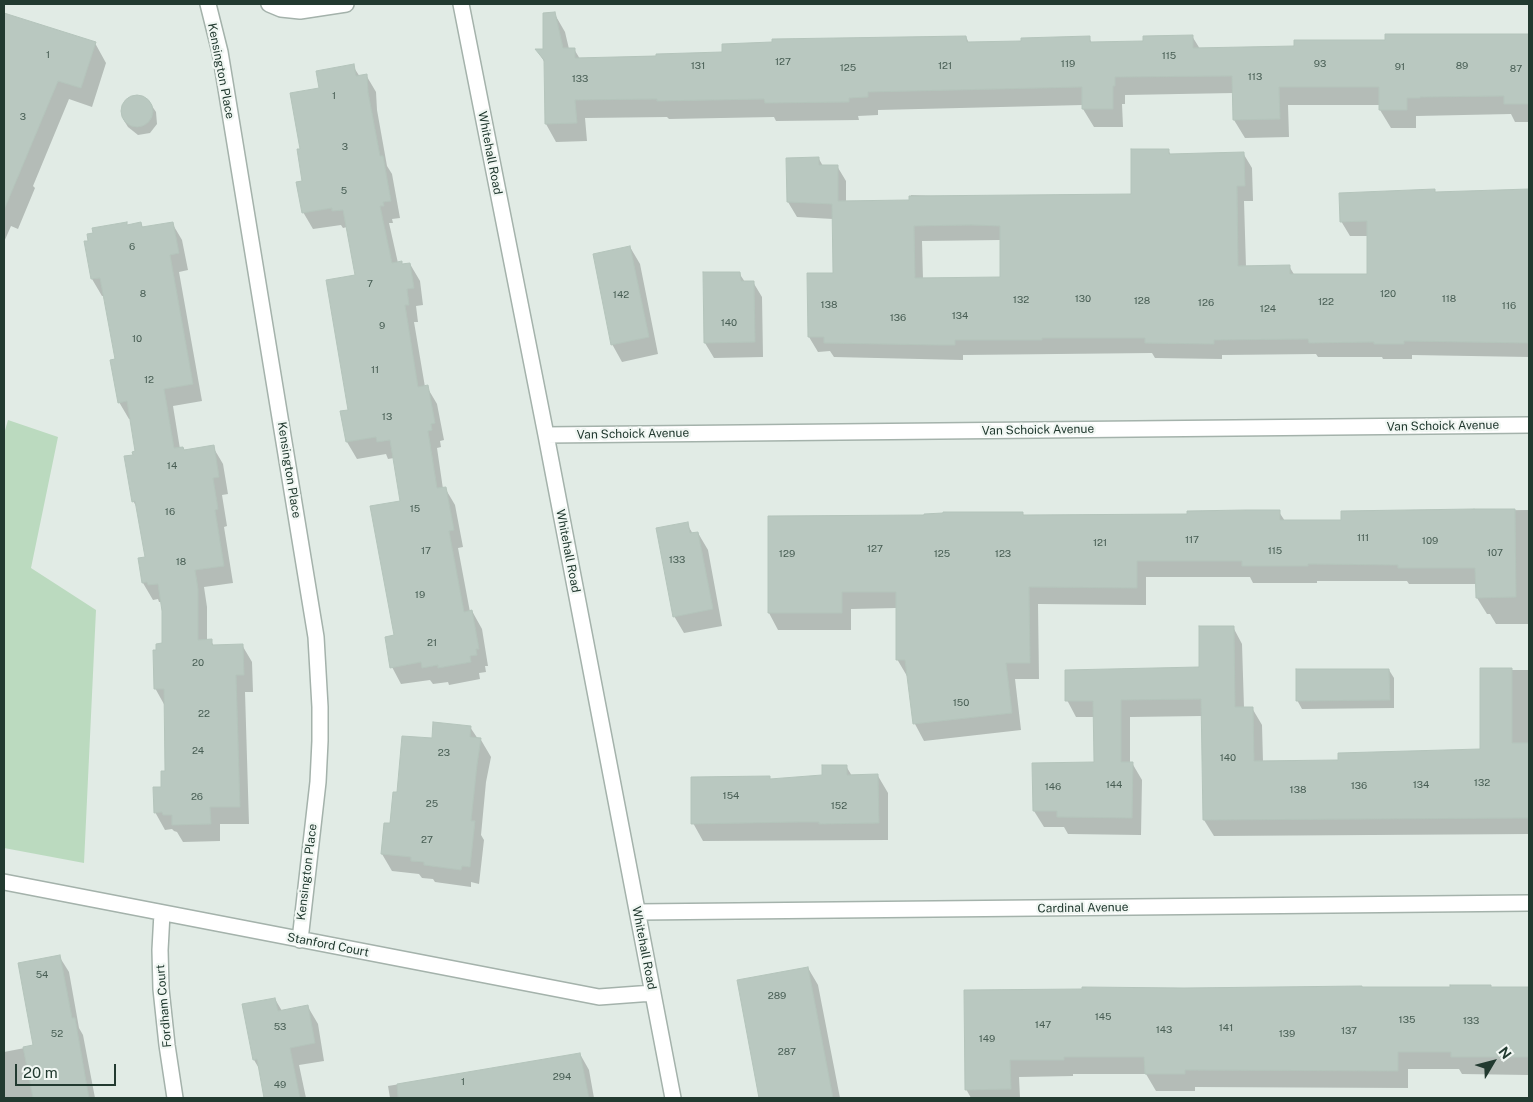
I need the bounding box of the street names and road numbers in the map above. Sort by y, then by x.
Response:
street label: Kensington Place [205,22,237,120]
street label: Whitehall Road [475,110,505,196]
street label: Van Schoick Avenue [1387,418,1499,434]
street label: Kensington Place [274,421,304,519]
street label: Van Schoick Avenue [982,422,1094,438]
street label: Van Schoick Avenue [577,426,689,442]
street label: Whitehall Road [553,508,583,594]
street label: Kensington Place [294,823,320,921]
street label: Cardinal Avenue [1037,900,1129,916]
street label: Whitehall Road [629,905,659,991]
street label: Stanford Court [286,930,370,960]
street label: Fordham Court [153,964,175,1048]

